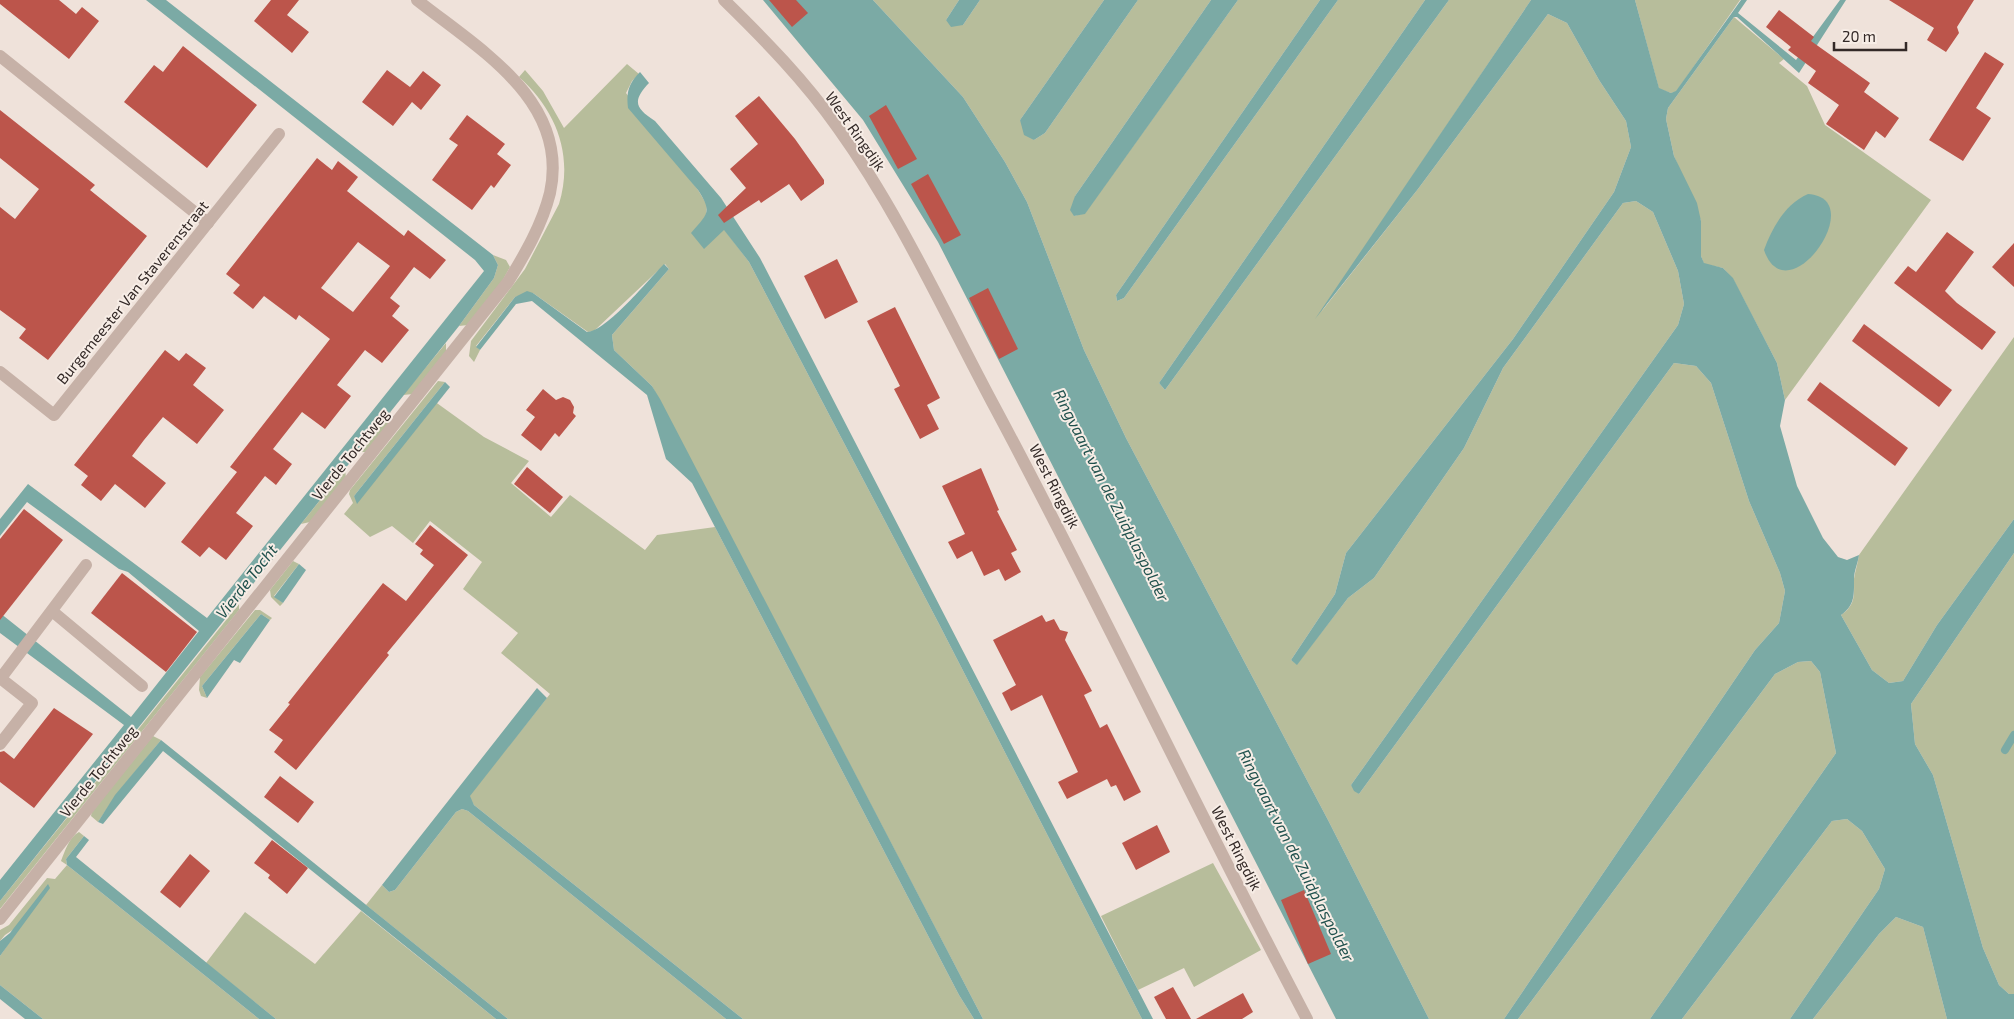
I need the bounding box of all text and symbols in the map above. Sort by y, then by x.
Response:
scale bar [1834,20,1906,52]
text: 20 m [1842,27,1876,45]
street label: West Ringdijk [821,88,890,175]
street label: Burgemeester Van Staverenstraat [52,196,212,387]
water label: Ringvaart van de Zuidplaspolder [1050,386,1174,605]
street label: Vierde Tochtweg [308,404,393,503]
street label: West Ringdijk [1025,441,1084,532]
water label: Vierde Tocht [211,539,281,622]
street label: Vierde Tochtweg [56,721,141,820]
water label: Ringvaart van de Zuidplaspolder [1235,746,1359,965]
street label: West Ringdijk [1207,803,1266,894]

